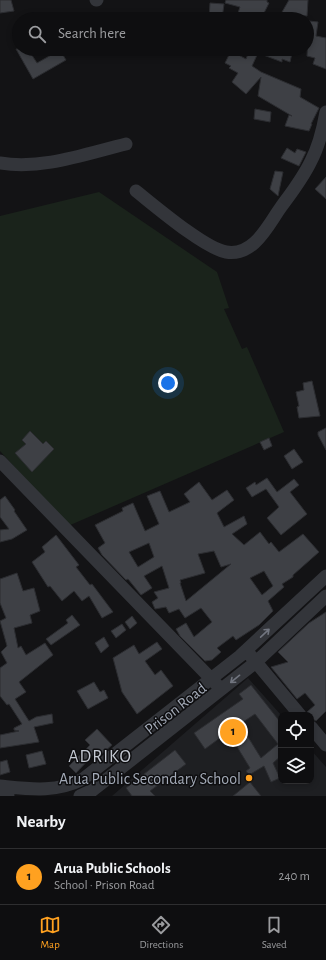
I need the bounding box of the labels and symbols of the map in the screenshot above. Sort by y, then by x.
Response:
your location [158,373,178,393]
one-way arrow [260,628,270,637]
one-way arrow [230,674,240,683]
street label: Prison Road [142,680,209,738]
pin: 1 [220,717,246,747]
district label: ADRIKO [68,748,132,766]
place label: Arua Public Secondary School [59,771,241,788]
marker: Arua Public Secondary School [244,773,254,783]

